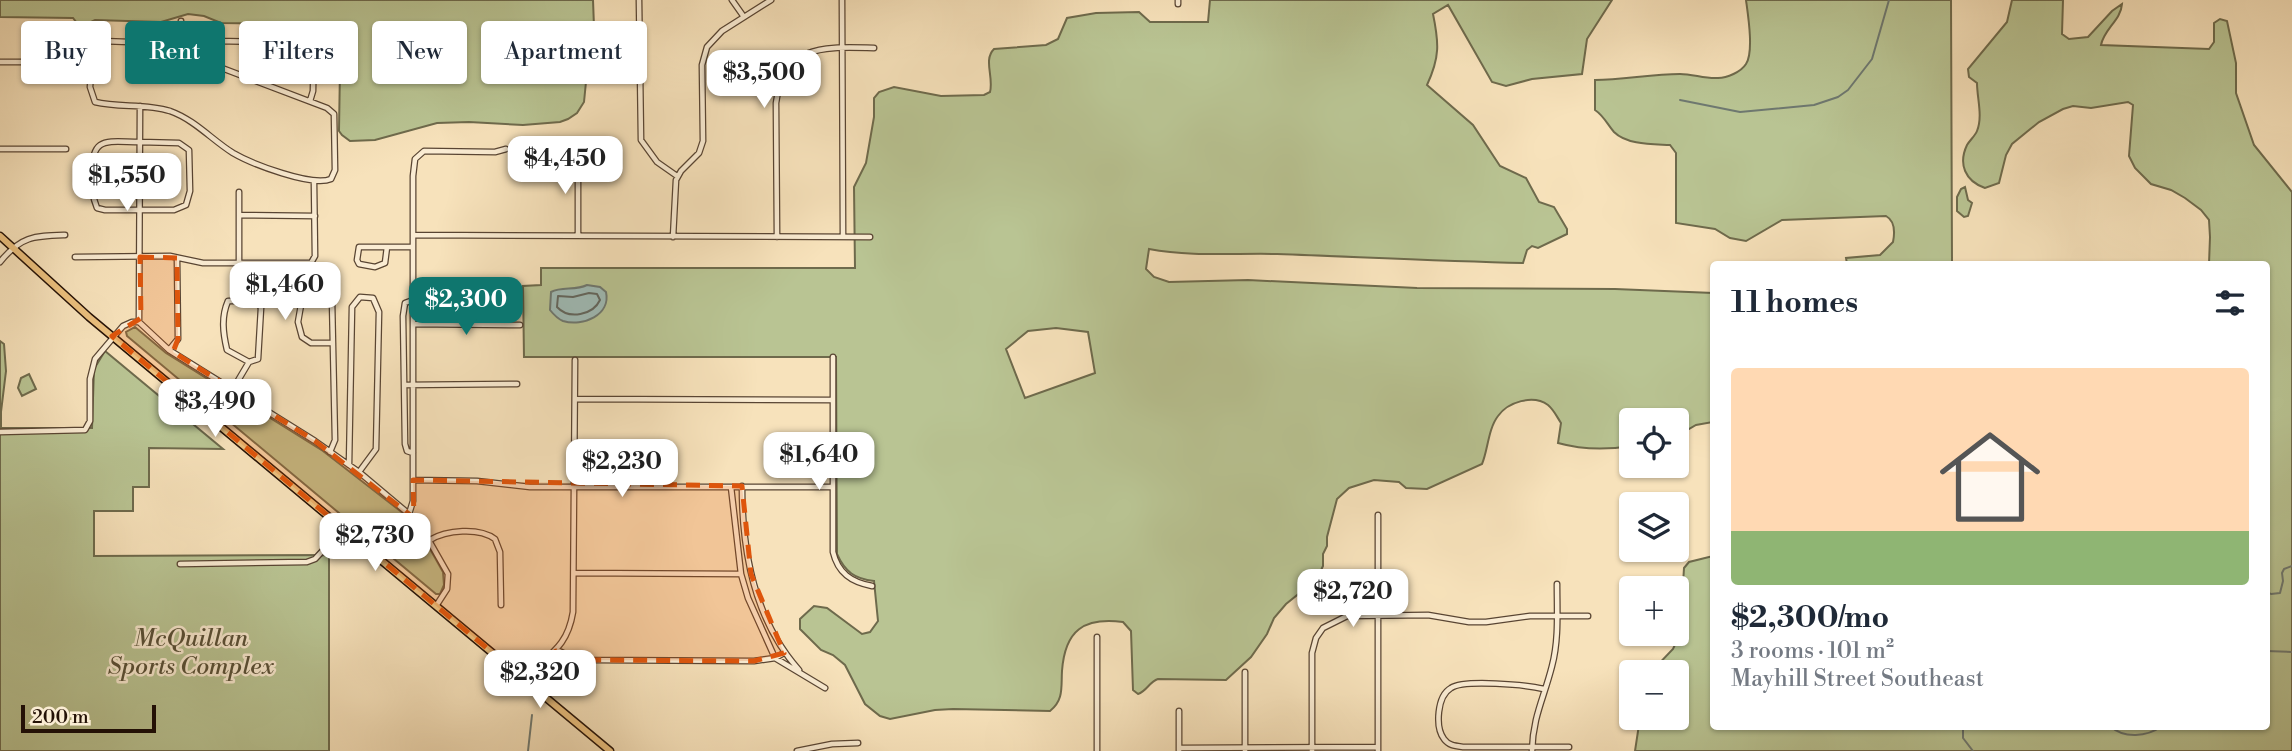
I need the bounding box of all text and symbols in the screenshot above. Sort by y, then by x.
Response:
chip: Buy [21,21,111,84]
chip: Rent [125,21,225,84]
chip: Filters [239,21,358,84]
chip: New [372,21,467,84]
chip: Apartment [481,21,647,84]
pin: $3,500 [707,50,821,110]
text: $3,500 [723,59,805,87]
pin: $4,450 [508,136,622,196]
text: $4,450 [524,145,606,173]
pin: $1,550 [70,154,184,213]
text: $1,550 [88,162,166,190]
pin: $1,460 [228,262,342,322]
text: $1,460 [246,271,324,299]
pin: $2,300 [409,278,523,337]
text: 11 homes [1731,284,1858,322]
icon: filters [2211,284,2249,322]
text: $2,300 [425,286,507,314]
pin: $3,490 [158,380,272,439]
text: $3,490 [174,388,256,416]
map controls [1619,408,1689,730]
button: locate [1619,408,1689,478]
icon: home [1927,414,2053,540]
pin: $1,640 [762,433,876,492]
pin: $2,230 [565,440,679,499]
text: $1,640 [779,441,859,469]
text: $2,230 [582,448,662,476]
button: layers [1619,492,1689,562]
pin: $2,730 [318,514,432,573]
text: $2,730 [336,522,414,550]
pin: $2,720 [1296,570,1410,629]
button: + [1619,576,1689,646]
text: $2,720 [1313,578,1393,606]
text: $2,300/mo [1731,599,1889,637]
park label: McQuillan Sports Complex [108,624,274,682]
text: 3 rooms · 101 m² [1731,637,1894,665]
pin: $2,320 [483,650,597,710]
text: $2,320 [500,659,580,687]
button: − [1619,660,1689,730]
text: Mayhill Street Southeast [1731,665,1984,693]
scale bar [21,702,156,734]
text: 200 m [32,705,89,729]

